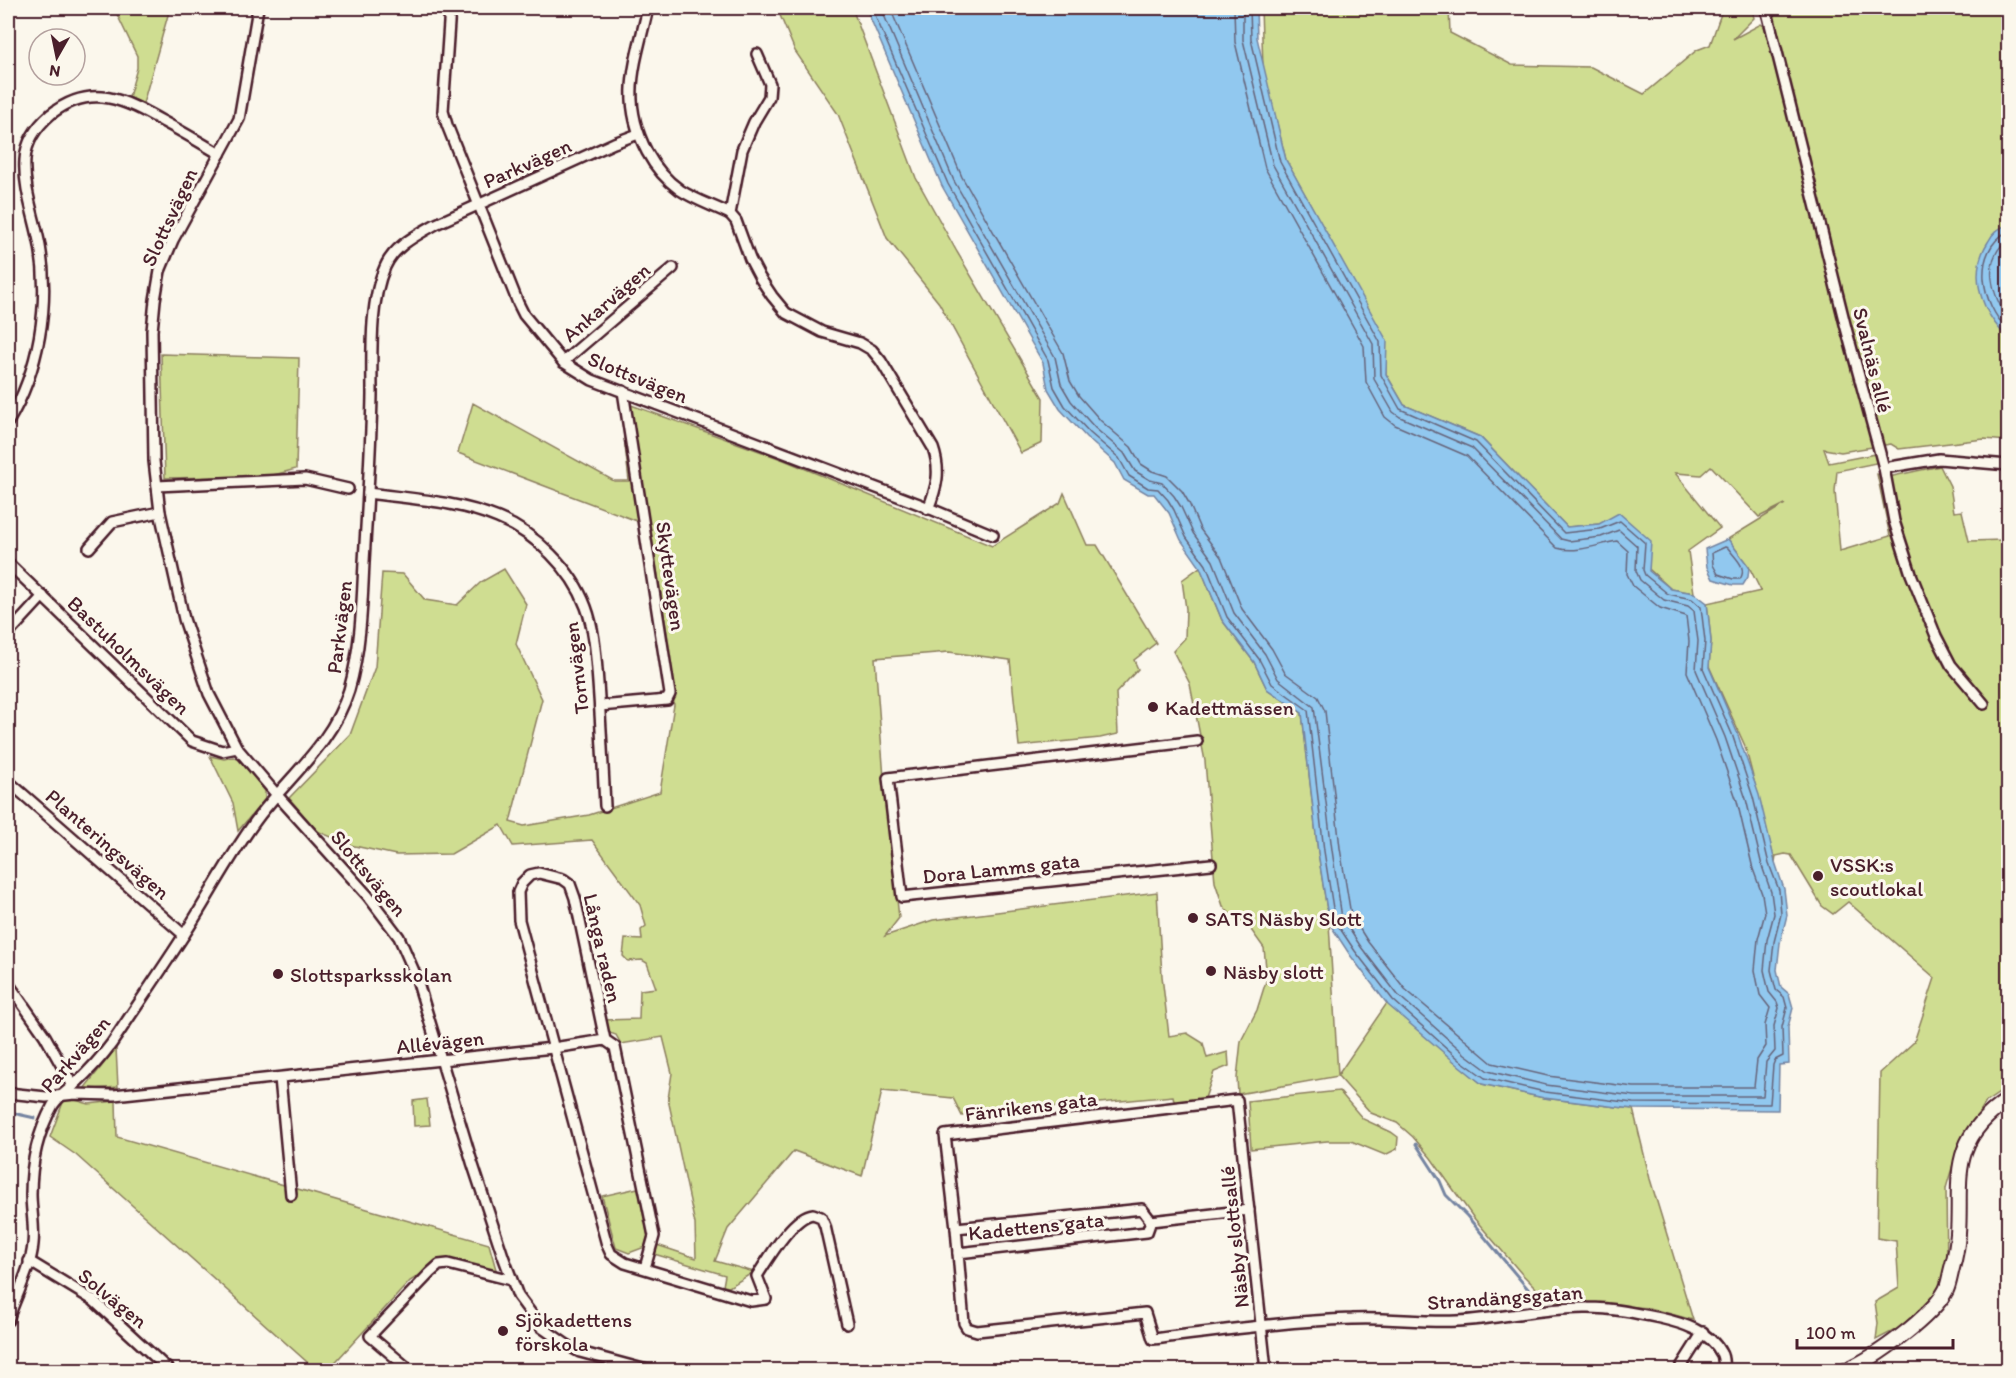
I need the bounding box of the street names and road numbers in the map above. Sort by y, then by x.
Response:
street label: Parkvägen [479,132,575,194]
street label: Slottsvägen [135,164,203,270]
street label: Ankarvägen [557,257,655,347]
street label: Svalnäs allé [1848,305,1898,415]
street label: Slottsvägen [584,346,692,408]
street label: Skyttevägen [651,520,691,632]
street label: Parkvägen [321,579,357,675]
street label: Bastuholmsvägen [63,590,195,720]
street label: Tornvägen [558,621,594,715]
street label: Planteringsvägen [41,783,175,905]
street label: Slottsvägen [326,825,412,921]
street label: Dora Lamms gata [921,847,1081,889]
street label: Långa raden [578,891,628,1005]
street label: Parkvägen [35,1010,115,1098]
street label: Allévägen [395,1025,485,1059]
street label: Fänrikens gata [963,1085,1099,1127]
street label: Näsby slottsallé [1214,1165,1254,1309]
street label: Kadettens gata [967,1206,1105,1246]
street label: Solvägen [73,1263,153,1334]
street label: Strandängsgatan [1426,1279,1584,1315]

